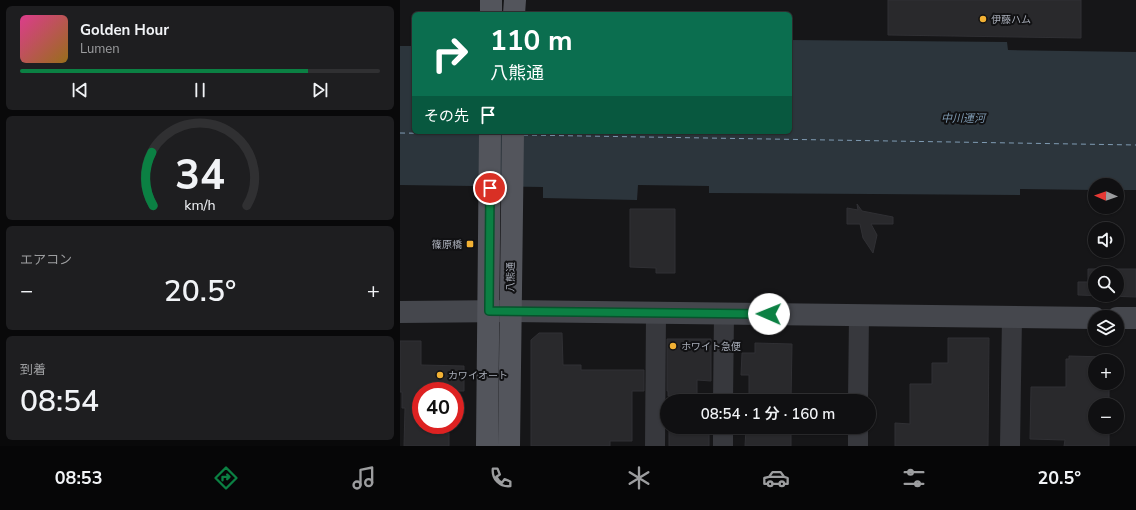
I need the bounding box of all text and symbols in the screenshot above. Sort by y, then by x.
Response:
place label: 伊藤ハム [991,13,1031,27]
marker: 伊藤ハム [978,14,988,24]
text: Golden Hour [80,20,169,40]
text: 110 m [490,22,573,60]
icon: right [424,28,476,80]
text: Lumen [80,40,120,58]
text: 八熊通 [490,61,544,85]
icon: previous [69,79,91,101]
icon: pause [189,79,211,101]
icon: next [309,79,331,101]
icon: arrive [477,104,499,126]
text: その先 [424,106,469,126]
water label: 中川運河 [941,111,987,126]
text: 34 [175,147,225,204]
pin [473,171,507,205]
icon: arrive [479,177,501,199]
north arrow [1088,178,1124,214]
map controls [1088,178,1124,434]
text: km/h [184,196,216,215]
button: sound [1088,222,1124,258]
place label: 篠原橋 [432,238,462,252]
marker: 篠原橋 [465,239,475,249]
text: エアコン [20,251,72,269]
street label: 八熊通 [504,262,518,292]
button: search [1088,266,1124,302]
text: 20.5° [164,271,236,312]
text: − [20,276,33,306]
text: + [367,276,380,306]
position arrow [748,293,790,335]
button: layers [1088,310,1124,346]
place label: ホワイト急便 [681,340,741,354]
marker: ホワイト急便 [668,341,678,351]
button: + [1088,354,1124,390]
text: 到着 [20,361,46,379]
place label: カワイオート [448,369,508,383]
marker: カワイオート [435,370,445,380]
text: 08:54 [20,381,99,422]
speed limit sign: 40 [412,382,464,434]
button: − [1088,398,1124,434]
text: 08:54 · 1 分 · 160 m [701,404,835,424]
icon: directions [212,464,240,492]
icon: music [350,464,378,492]
icon: phone [487,464,515,492]
icon: climate [625,464,653,492]
icon: car [762,464,790,492]
icon: filters [900,464,928,492]
text: 08:53 [55,466,102,490]
text: 20.5° [1038,466,1081,490]

